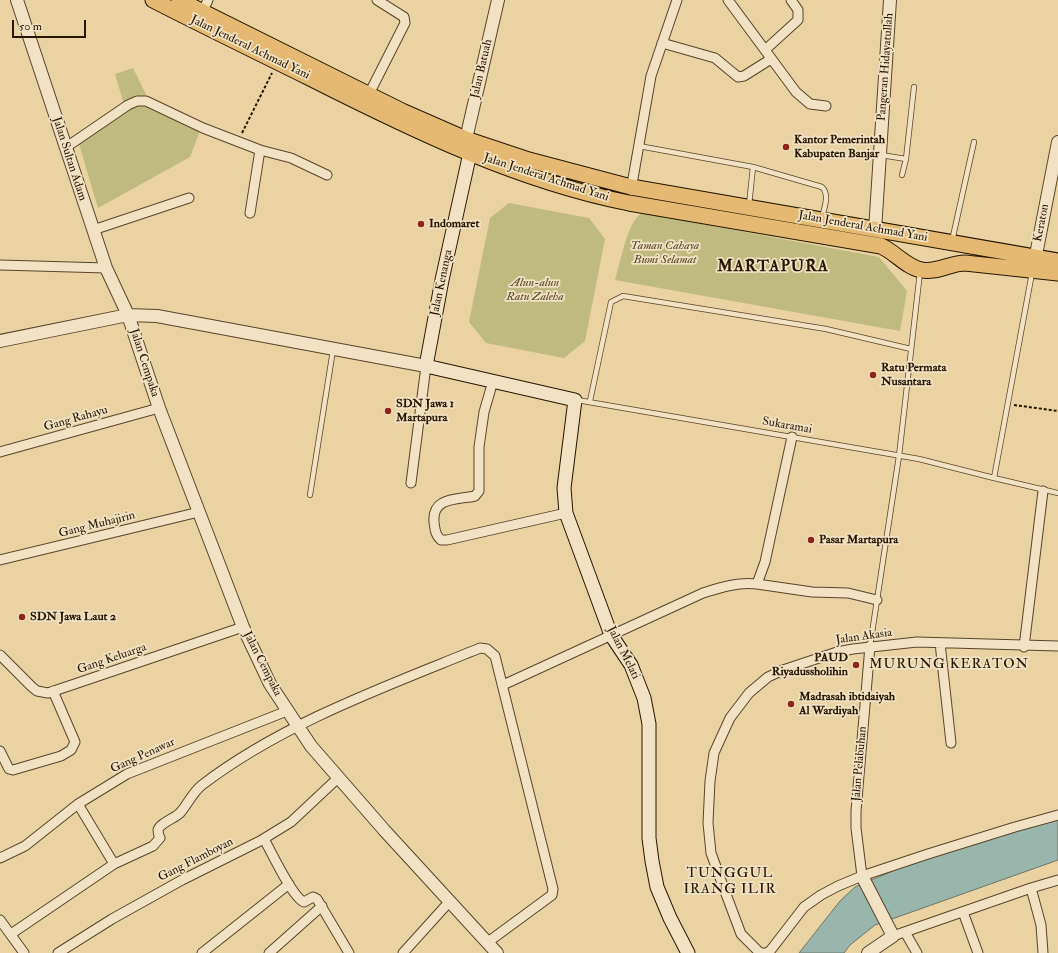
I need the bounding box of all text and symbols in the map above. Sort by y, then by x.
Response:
scale bar [14,12,88,38]
street label: Jalan Jenderal Achmad Yani [188,13,312,83]
street label: Pangeran Hidayatullah [875,13,897,121]
text: 50 m [19,19,42,34]
street label: Jalan Batuah [468,38,496,100]
street label: Jalan Sultan Adam [49,115,89,203]
place label: Kantor Pemerintah Kabupaten Banjar [794,133,885,161]
marker: Kantor Pemerintah Kabupaten Banjar [781,142,791,152]
street label: Jalan Jenderal Achmad Yani [482,151,610,205]
street label: Keraton [1031,203,1053,243]
street label: Jalan Jenderal Achmad Yani [797,209,929,245]
place label: Indomaret [429,217,479,231]
marker: Indomaret [416,219,426,229]
park label: Taman Cahaya Bumi Selamat [631,239,699,267]
street label: Jalan Kenanga [428,248,456,318]
district label: MARTAPURA [717,258,829,278]
park label: Alun-alun Ratu Zaleha [506,276,564,304]
street label: Jalan Cempaka [126,327,162,399]
place label: Ratu Permata Nusantara [881,361,946,389]
marker: Ratu Permata Nusantara [868,370,878,380]
place label: SDN Jawa 1 Martapura [396,397,454,425]
street label: Gang Rahayu [42,403,110,435]
marker: SDN Jawa 1 Martapura [383,406,393,416]
street label: Sukaramai [761,415,813,437]
street label: Gang Muhajirin [57,509,137,541]
place label: Pasar Martapura [819,533,898,547]
marker: Pasar Martapura [806,535,816,545]
place label: SDN Jawa Laut 2 [30,610,116,624]
marker: SDN Jawa Laut 2 [17,612,27,622]
street label: Jalan Melati [603,624,643,682]
street label: Jalan Akasia [835,626,893,648]
street label: Jalan Cempaka [239,629,285,699]
street label: Gang Keluarga [75,640,149,678]
place label: PAUD Riyadussholihin [772,651,848,679]
district label: MURUNG KERATON [869,657,1029,673]
marker: PAUD Riyadussholihin [851,660,861,670]
place label: Madrasah ibtidaiyah Al Wardiyah [799,690,895,718]
marker: Madrasah ibtidaiyah Al Wardiyah [786,699,796,709]
street label: Jalan Pelabuhan [850,726,870,802]
street label: Gang Penawar [109,735,177,777]
street label: Gang Flamboyan [156,835,236,885]
district label: TUNGGUL IRANG ILIR [683,866,777,898]

